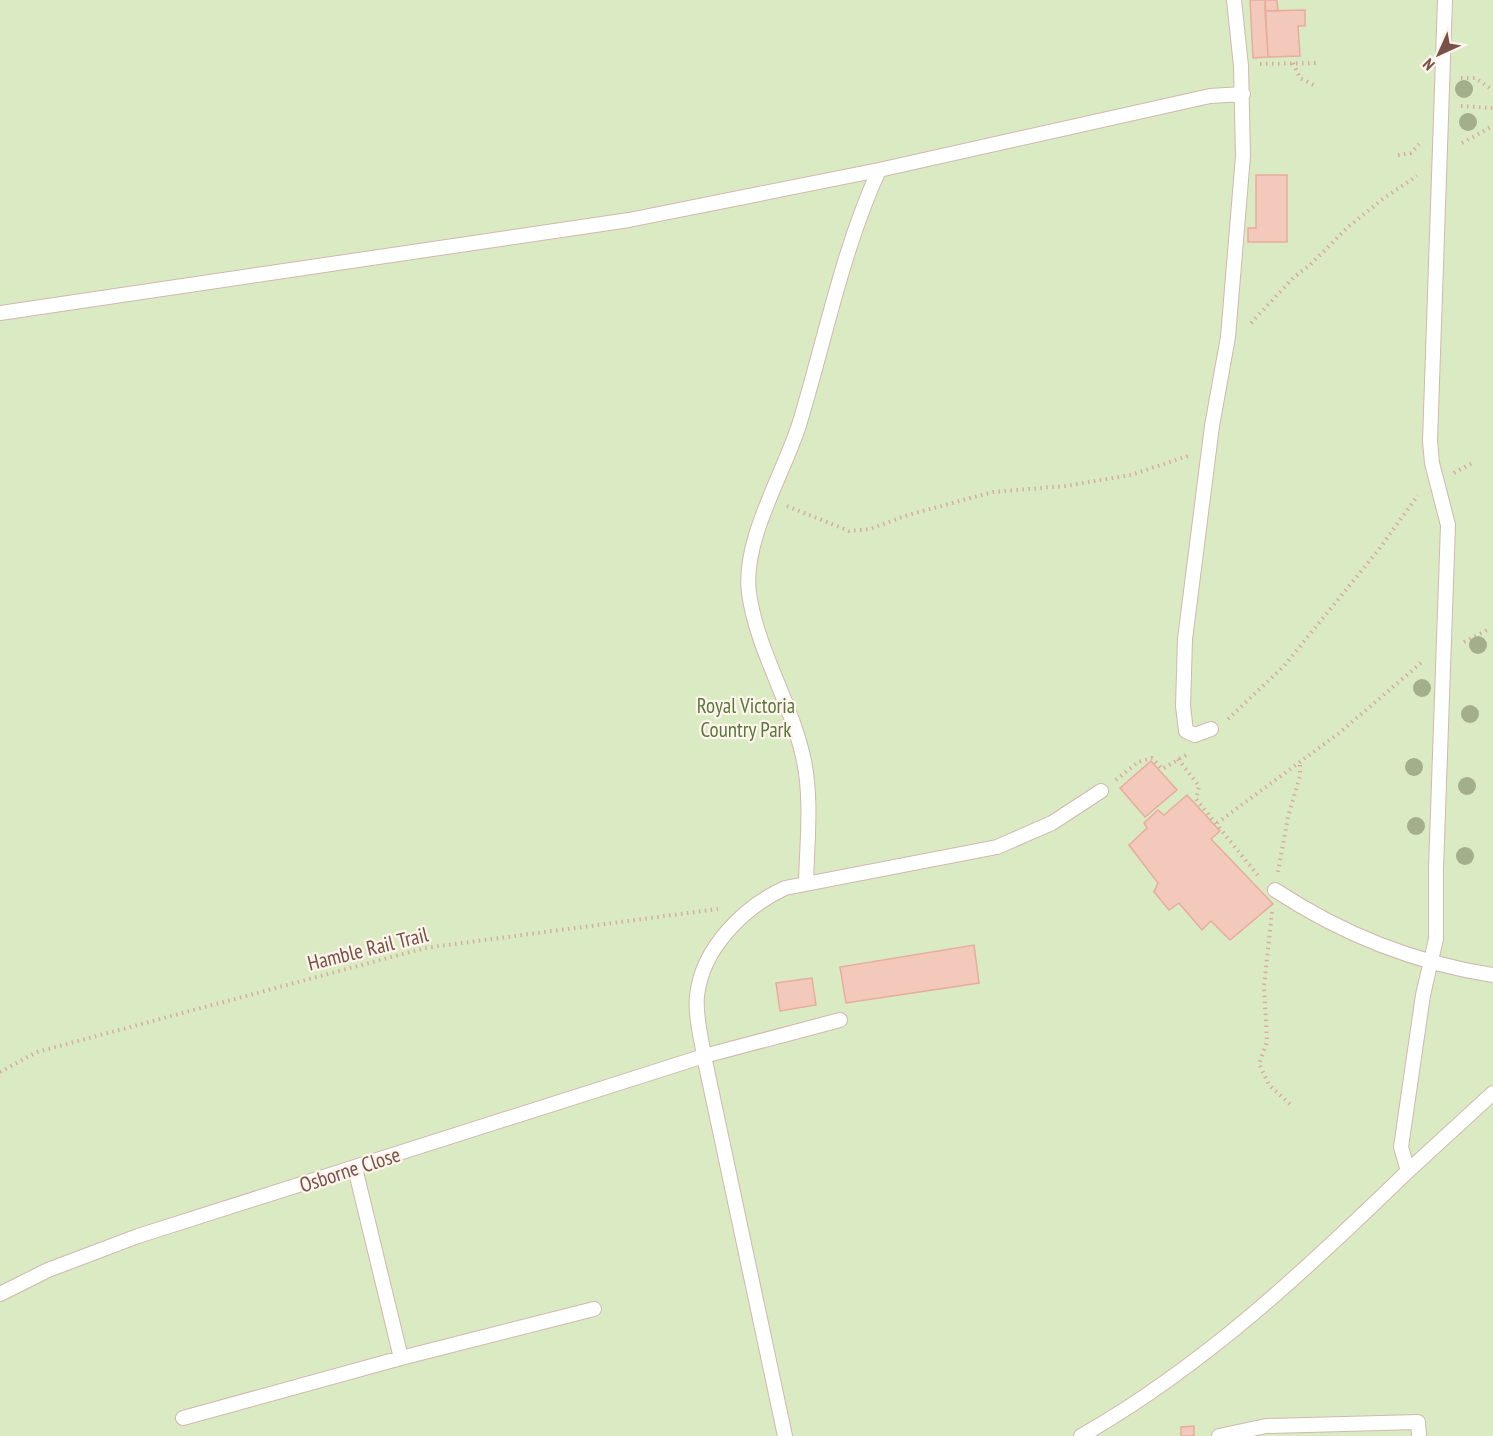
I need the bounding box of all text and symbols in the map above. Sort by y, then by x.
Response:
north arrow [1409,24,1469,84]
text: N [1418,54,1439,75]
park label: Royal Victoria Country Park [697,692,795,743]
street label: Hamble Rail Trail [305,920,431,977]
street label: Osborne Close [296,1141,404,1198]

